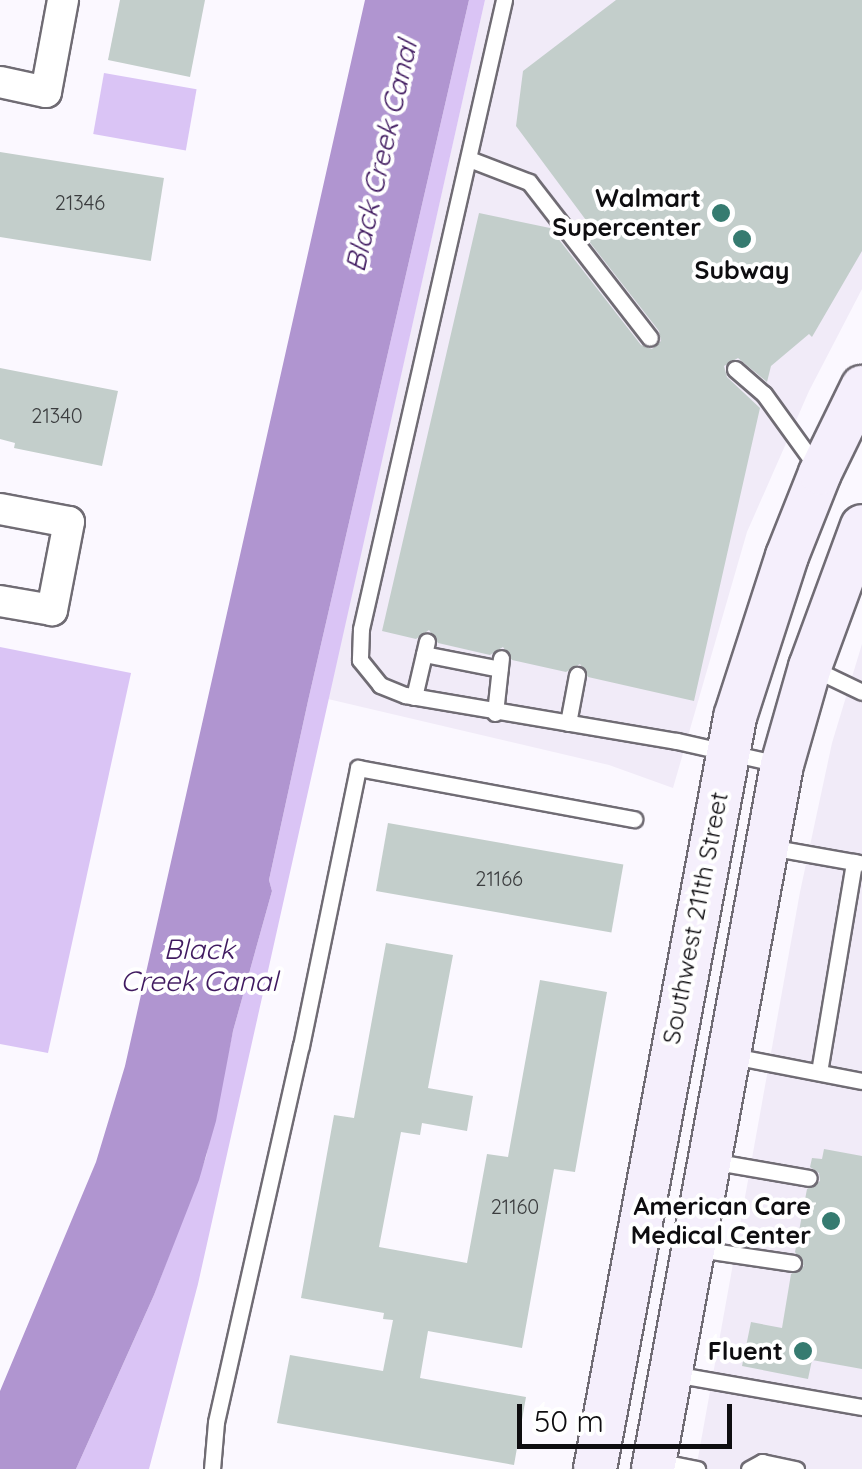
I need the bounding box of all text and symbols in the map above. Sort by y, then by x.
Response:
water label: Black Creek Canal [338,37,424,275]
place label: Walmart Supercenter [552,184,701,243]
house number: 21346 [55,190,105,214]
marker: Walmart Supercenter [710,202,732,224]
marker: Subway [731,228,753,250]
place label: Subway [695,255,789,285]
house number: 21340 [31,403,83,427]
street label: Southwest 211th Street [656,789,734,1047]
house number: 21166 [475,866,523,890]
water label: Black Creek Canal [120,932,278,998]
place label: American Care Medical Center [631,1192,811,1251]
house number: 21160 [491,1194,539,1218]
marker: American Care Medical Center [820,1210,842,1232]
place label: Fluent [708,1336,783,1366]
marker: Fluent [792,1340,814,1362]
scale bar [522,1384,737,1446]
text: 50 m [534,1402,604,1440]

